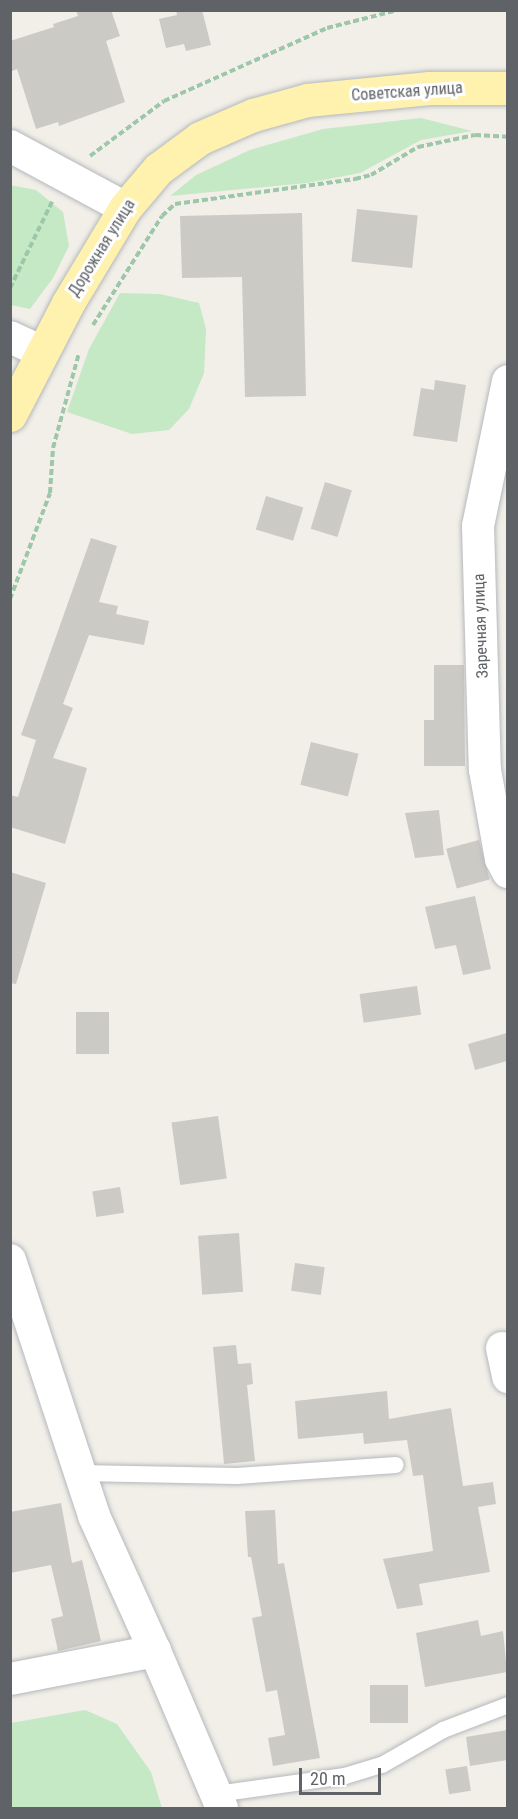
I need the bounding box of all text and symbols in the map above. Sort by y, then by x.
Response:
street label: Советская улица [351,79,463,105]
street label: Дорожная улица [64,196,140,300]
street label: Заречная улица [470,573,492,679]
scale bar [302,1756,384,1794]
text: 20 m [310,1768,345,1789]

